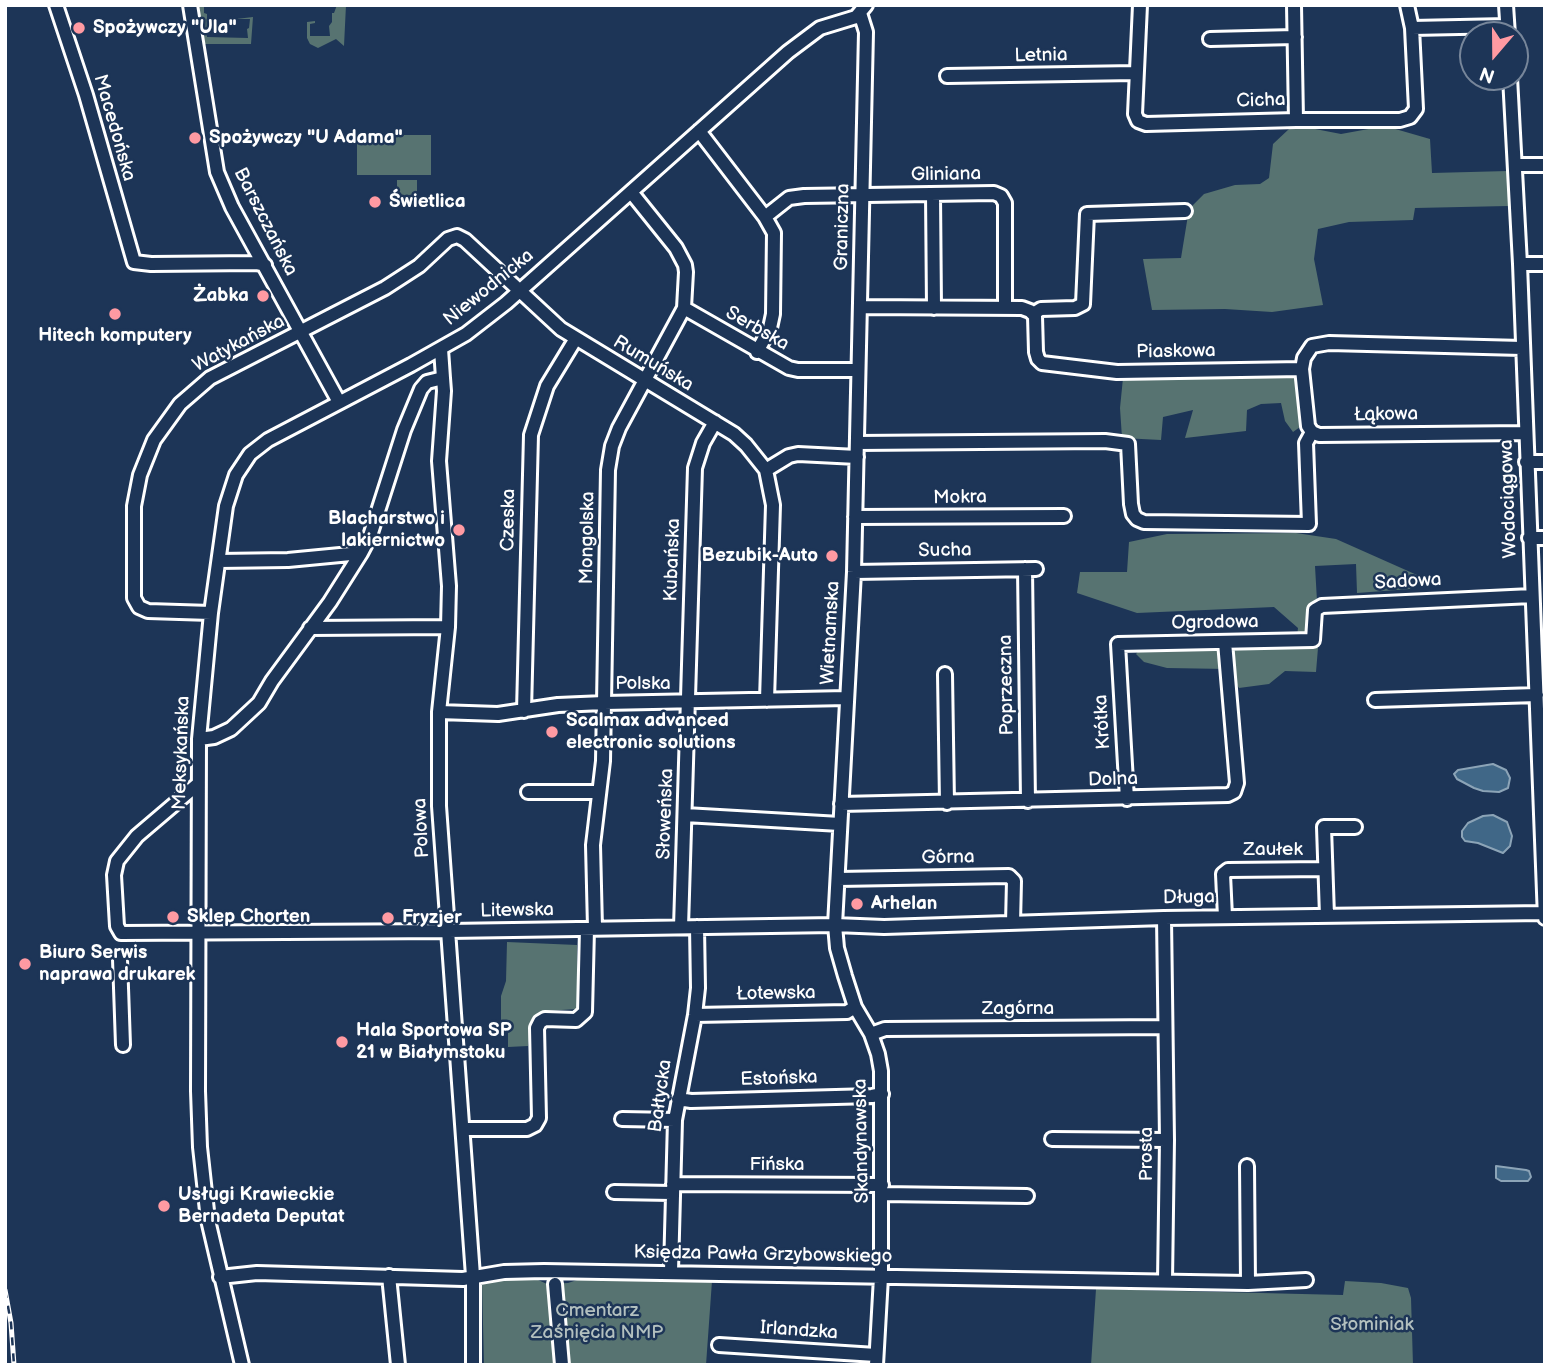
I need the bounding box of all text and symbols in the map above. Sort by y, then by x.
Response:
place label: Spożywczy "Ula" [93,17,237,39]
marker: Spożywczy "Ula" [71,20,87,36]
north arrow [1459,21,1529,91]
street label: Letnia [1014,44,1068,68]
text: N [1477,61,1498,88]
street label: Macedońska [88,72,140,184]
street label: Cicha [1236,89,1286,113]
place label: Spożywczy "U Adama" [209,127,403,149]
marker: Spożywczy "U Adama" [187,130,203,146]
street label: Gliniana [911,163,981,187]
street label: Barszczańska [228,164,302,280]
street label: Graniczna [831,183,855,271]
place label: Świetlica [389,191,466,213]
marker: Świetlica [367,194,383,210]
street label: Niewodnicka [439,245,539,331]
place label: Żabka [193,285,249,307]
marker: Żabka [255,288,271,304]
street label: Serbska [721,302,793,356]
marker: Hitech komputery [107,306,123,322]
street label: Watykańska [189,310,289,378]
place label: Hitech komputery [38,325,192,347]
street label: Rumuńska [609,331,697,397]
street label: Piaskowa [1136,340,1216,364]
street label: Łąkowa [1354,403,1418,427]
street label: Wodociągowa [1496,439,1522,559]
street label: Mokra [933,486,987,510]
street label: Czeska [497,488,521,552]
street label: Mongolska [576,491,600,585]
place label: Blacharstwo i lakiernictwo [328,508,445,552]
street label: Kubańska [660,518,686,602]
marker: Blacharstwo i lakiernictwo [451,522,467,538]
street label: Sucha [918,539,972,563]
place label: Bezubik-Auto [702,545,818,567]
marker: Bezubik-Auto [824,548,840,564]
street label: Sadowa [1374,569,1442,595]
street label: Wietnamska [817,580,845,686]
street label: Ogrodowa [1171,611,1259,635]
street label: Poprzeczna [995,634,1019,736]
street label: Polska [615,673,671,695]
street label: Krótka [1090,694,1116,750]
street label: Meksykańska [169,695,195,811]
place label: Scalmax advanced electronic solutions [566,710,735,754]
marker: Scalmax advanced electronic solutions [544,724,560,740]
street label: Słoweńska [653,768,679,860]
street label: Dolna [1088,768,1138,792]
street label: Polowa [409,797,435,859]
street label: Zaułek [1243,839,1303,861]
street label: Górna [921,846,975,870]
street label: Długa [1163,886,1215,910]
place label: Arhelan [871,893,937,915]
marker: Arhelan [849,896,865,912]
street label: Litewska [480,899,554,923]
place label: Sklep Chorten [187,906,310,928]
place label: Fryzjer [402,907,462,929]
marker: Sklep Chorten [165,909,181,925]
marker: Fryzjer [380,910,396,926]
place label: Biuro Serwis naprawa drukarek [39,942,196,986]
marker: Biuro Serwis naprawa drukarek [17,956,33,972]
street label: Łotewska [736,982,816,1006]
street label: Zagórna [982,998,1054,1020]
place label: Hala Sportowa SP 21 w Białymstoku [356,1020,512,1064]
marker: Hala Sportowa SP 21 w Białymstoku [334,1034,350,1050]
street label: Bałtycka [645,1058,677,1134]
street label: Estońska [740,1066,818,1092]
street label: Skandynawska [850,1078,874,1204]
street label: Prosta [1136,1127,1158,1181]
street label: Fińska [749,1154,805,1176]
place label: Usługi Krawieckie Bernadeta Deputat [178,1184,345,1228]
marker: Usługi Krawieckie Bernadeta Deputat [156,1198,172,1214]
street label: Księdza Pawła Grzybowskiego [633,1241,893,1269]
park label: Cmentarz Zaśnięcia NMP [531,1300,663,1344]
park label: Słominiak [1330,1314,1414,1336]
street label: Irlandzka [759,1317,839,1345]

